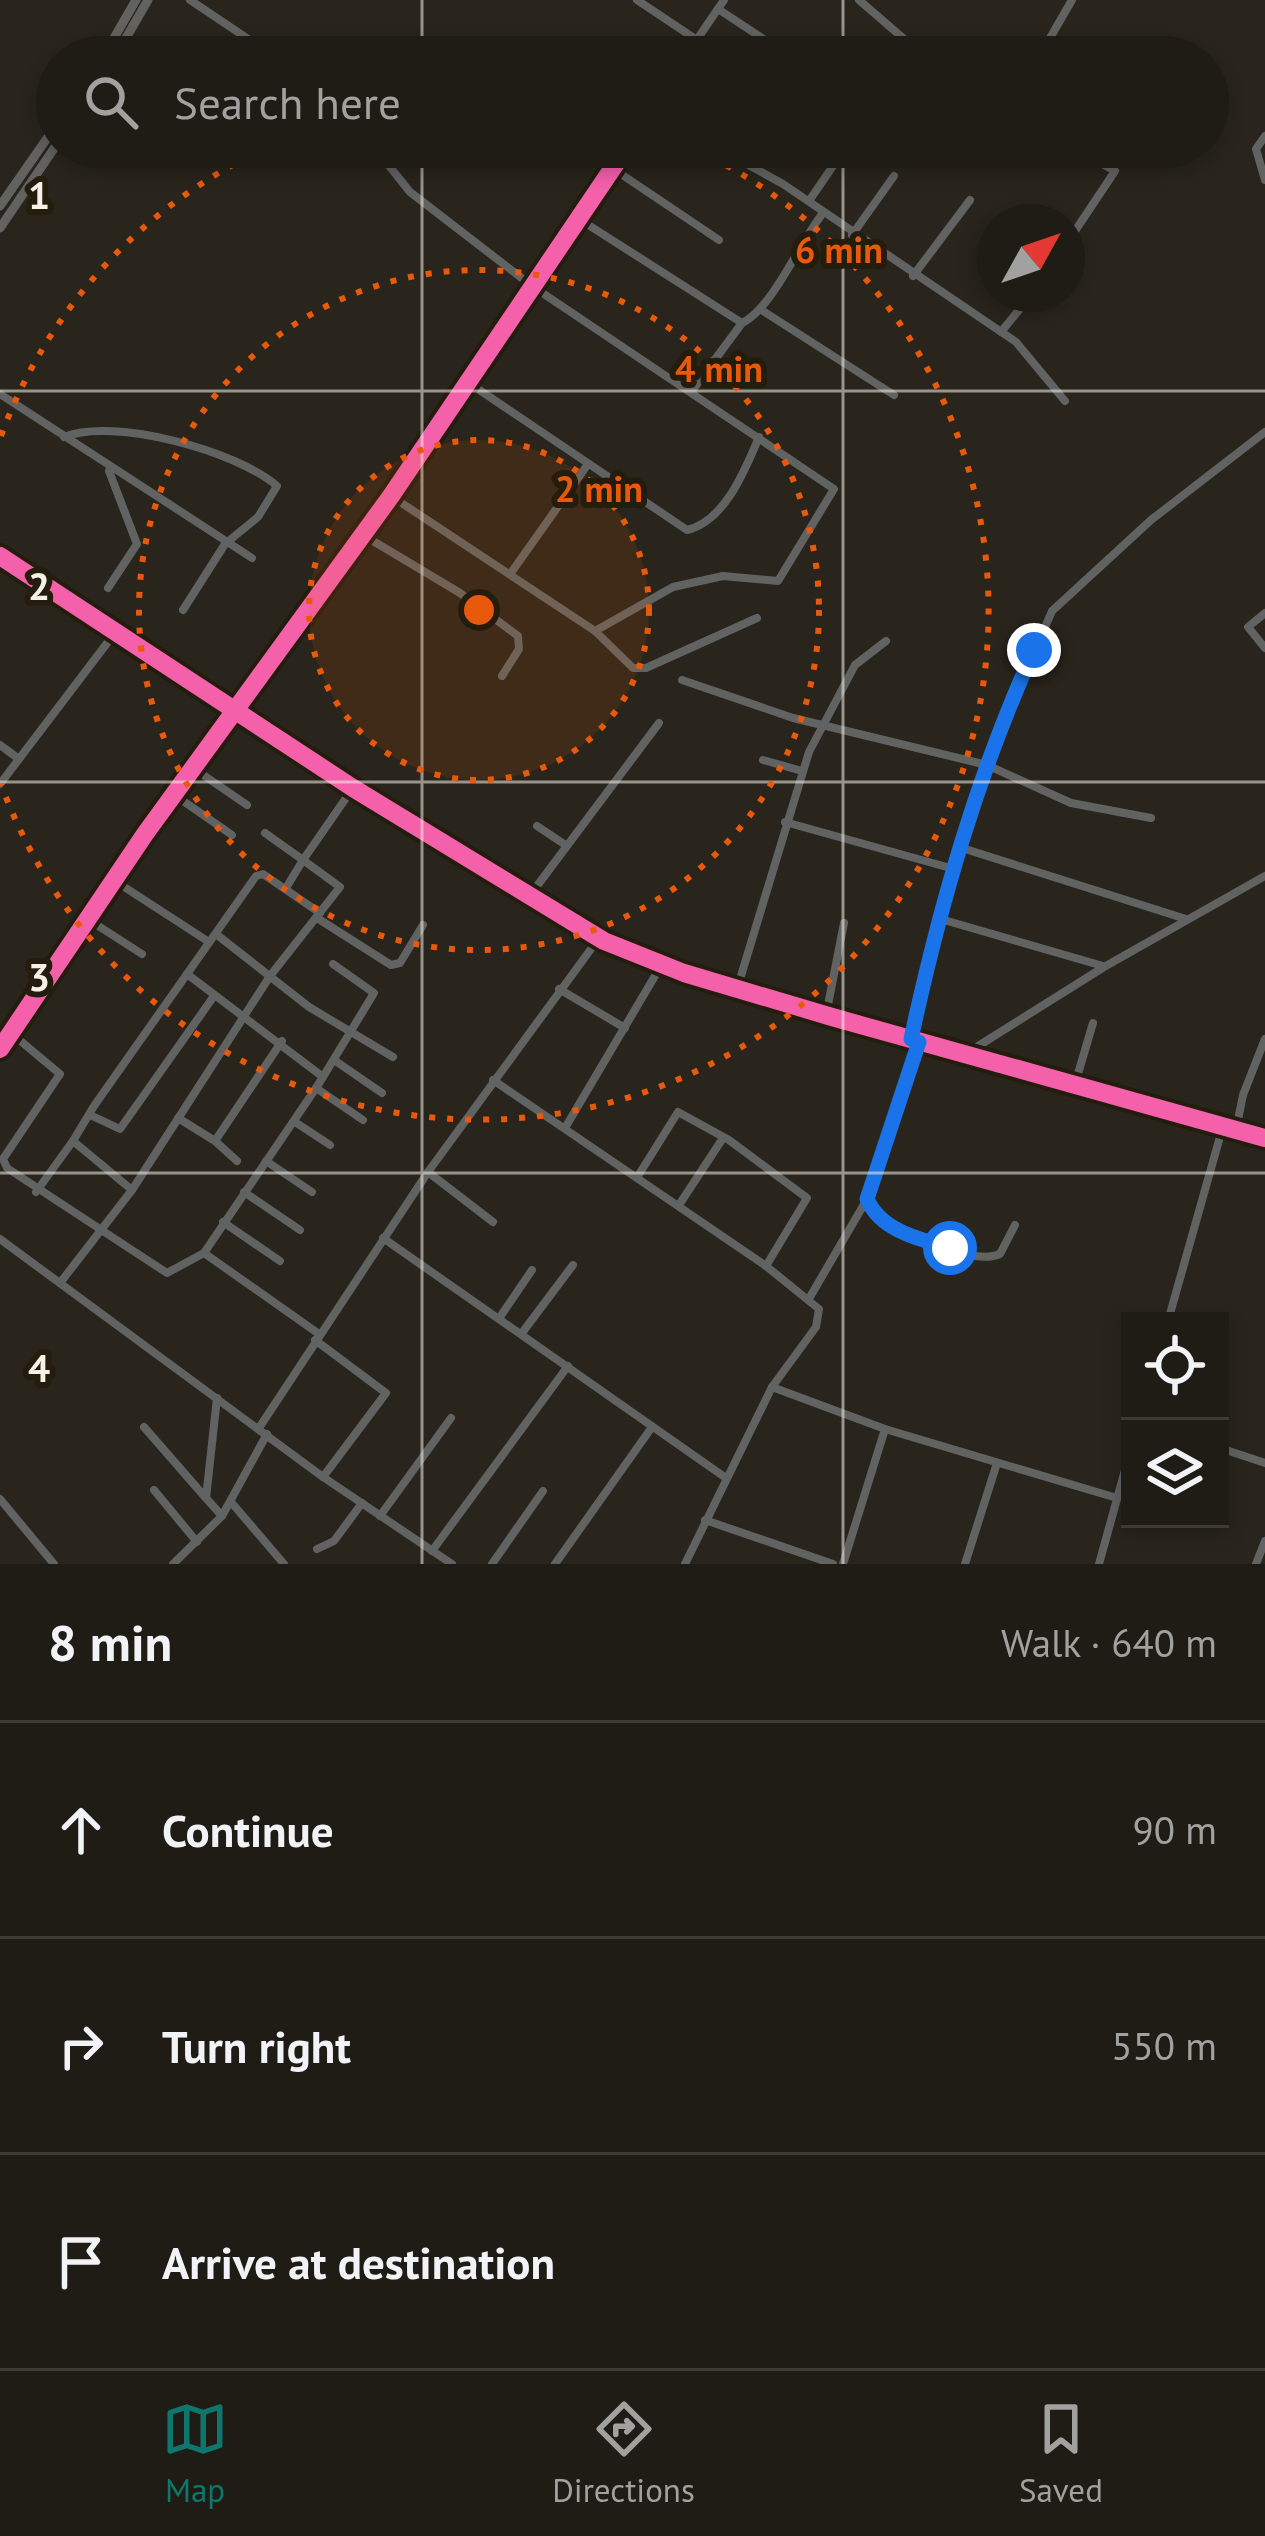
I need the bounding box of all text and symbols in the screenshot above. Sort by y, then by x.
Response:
search box [36,36,1229,168]
icon: search [78,69,144,135]
text: Search here [174,73,401,131]
text: 1 [28,169,50,220]
north arrow [977,204,1085,312]
text: 6 min [795,226,883,273]
text: 4 min [675,345,763,392]
text: 2 min [555,465,643,512]
text: 2 [28,560,50,611]
centre of rings [458,589,500,631]
route end [1007,623,1061,677]
text: 3 [28,951,50,1002]
route start [923,1221,977,1275]
map controls [1121,1312,1229,1528]
button: locate [1121,1312,1229,1420]
text: 4 [28,1342,50,1393]
button: layers [1121,1420,1229,1528]
text: 8 min [48,1609,172,1675]
text: Walk · 640 m [1001,1617,1217,1668]
icon: ahead [48,1797,114,1863]
text: Continue [162,1801,334,1859]
text: 90 m [1132,1804,1217,1855]
icon: right [48,2013,114,2079]
text: Turn right [162,2017,351,2075]
text: 550 m [1111,2020,1217,2071]
icon: arrive [48,2229,114,2295]
text: Arrive at destination [162,2233,555,2291]
tab: Map [162,2396,228,2511]
tab: Directions [552,2396,695,2511]
tab: Saved [1019,2396,1103,2511]

